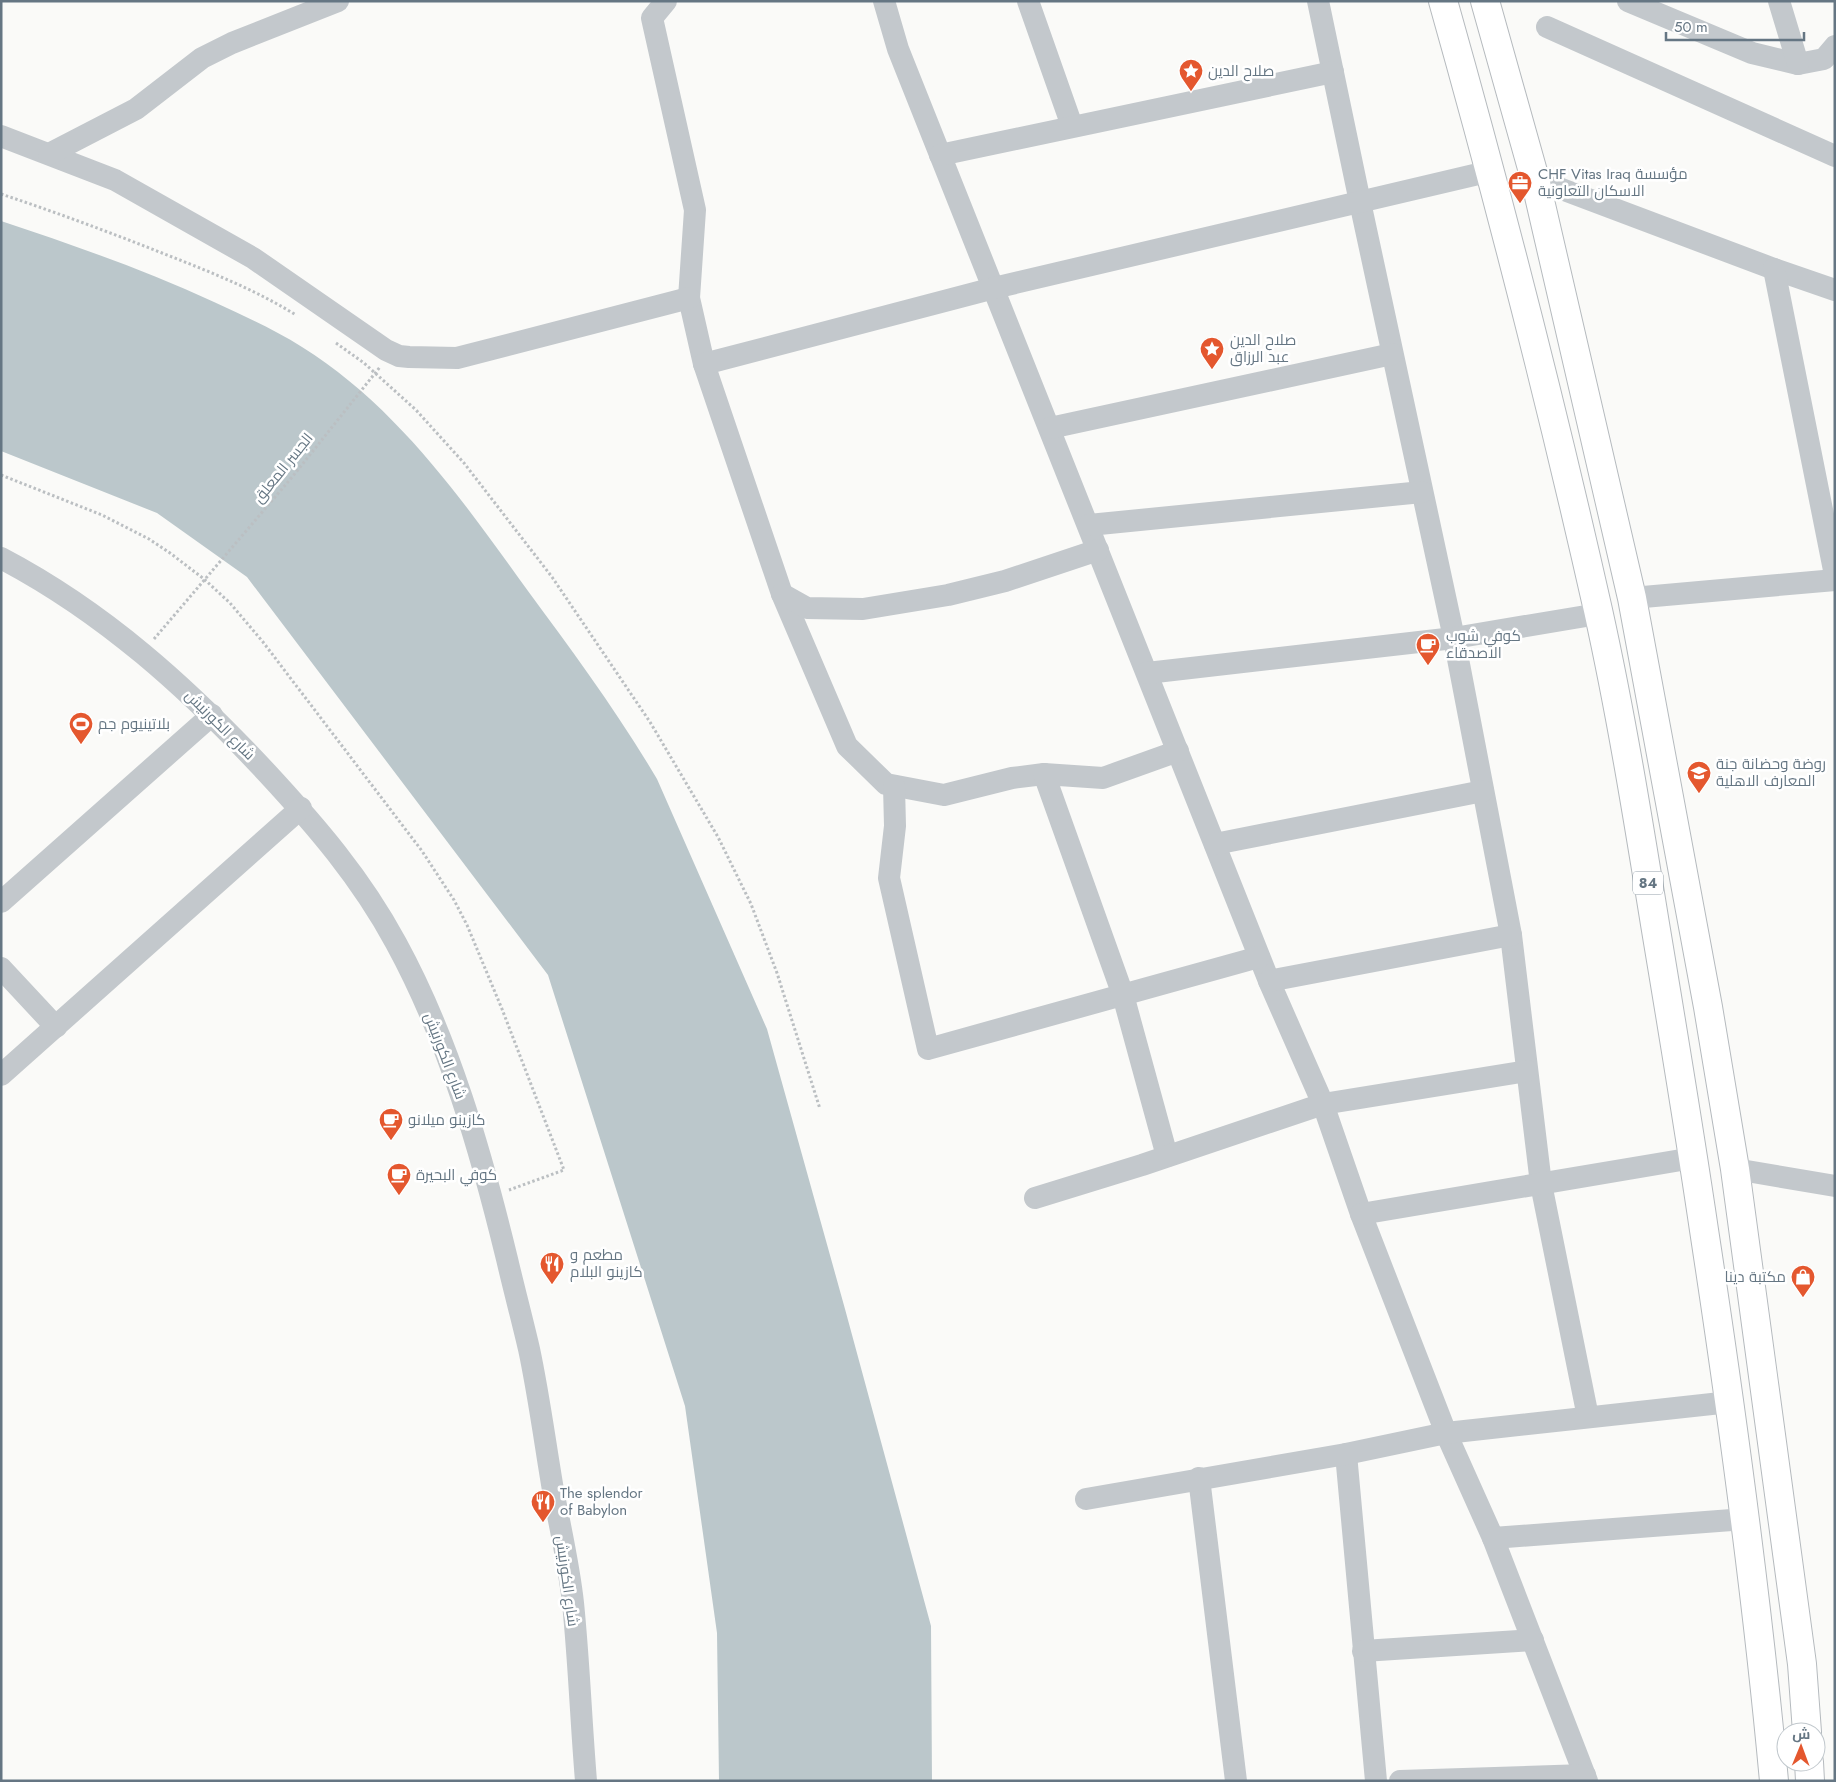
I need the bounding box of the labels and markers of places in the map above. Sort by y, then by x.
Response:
place icon: صلاح الدين [1178,58,1204,92]
place label: صلاح الدين [1208,60,1274,82]
place label: CHF Vitas Iraq مؤسسة الاسكان التعاونية [1538,163,1688,202]
office icon: CHF Vitas Iraq مؤسسة الاسكان التعاونية [1507,170,1533,204]
place label: صلاح الدين عبد الرزاق [1230,329,1296,368]
place icon: صلاح الدين عبد الرزاق [1199,336,1225,370]
place label: كوفي شوب الاصدقاء [1446,625,1521,664]
cafe icon: كوفي شوب الاصدقاء [1415,632,1441,666]
sports icon: بلاتينيوم جم [68,711,94,745]
place label: بلاتينيوم جم [98,713,170,735]
place label: روضة وحضانة جنة المعارف الاهلية [1716,753,1826,792]
school or university icon: روضة وحضانة جنة المعارف الاهلية [1686,760,1712,794]
cafe icon: كازينو ميلانو [378,1107,404,1141]
place label: كازينو ميلانو [408,1109,485,1131]
cafe icon: كوفي البحيرة [386,1162,412,1196]
place label: كوفي البحيرة [416,1164,497,1187]
place label: مطعم و كازينو البلام [570,1244,643,1283]
restaurant icon: مطعم و كازينو البلام [539,1251,565,1285]
shop icon: مكتبة دينا [1790,1264,1816,1298]
place label: مكتبة دينا [1724,1266,1786,1288]
place label: The splendor of Babylon [560,1482,643,1521]
restaurant icon: The splendor of Babylon [530,1489,556,1523]

